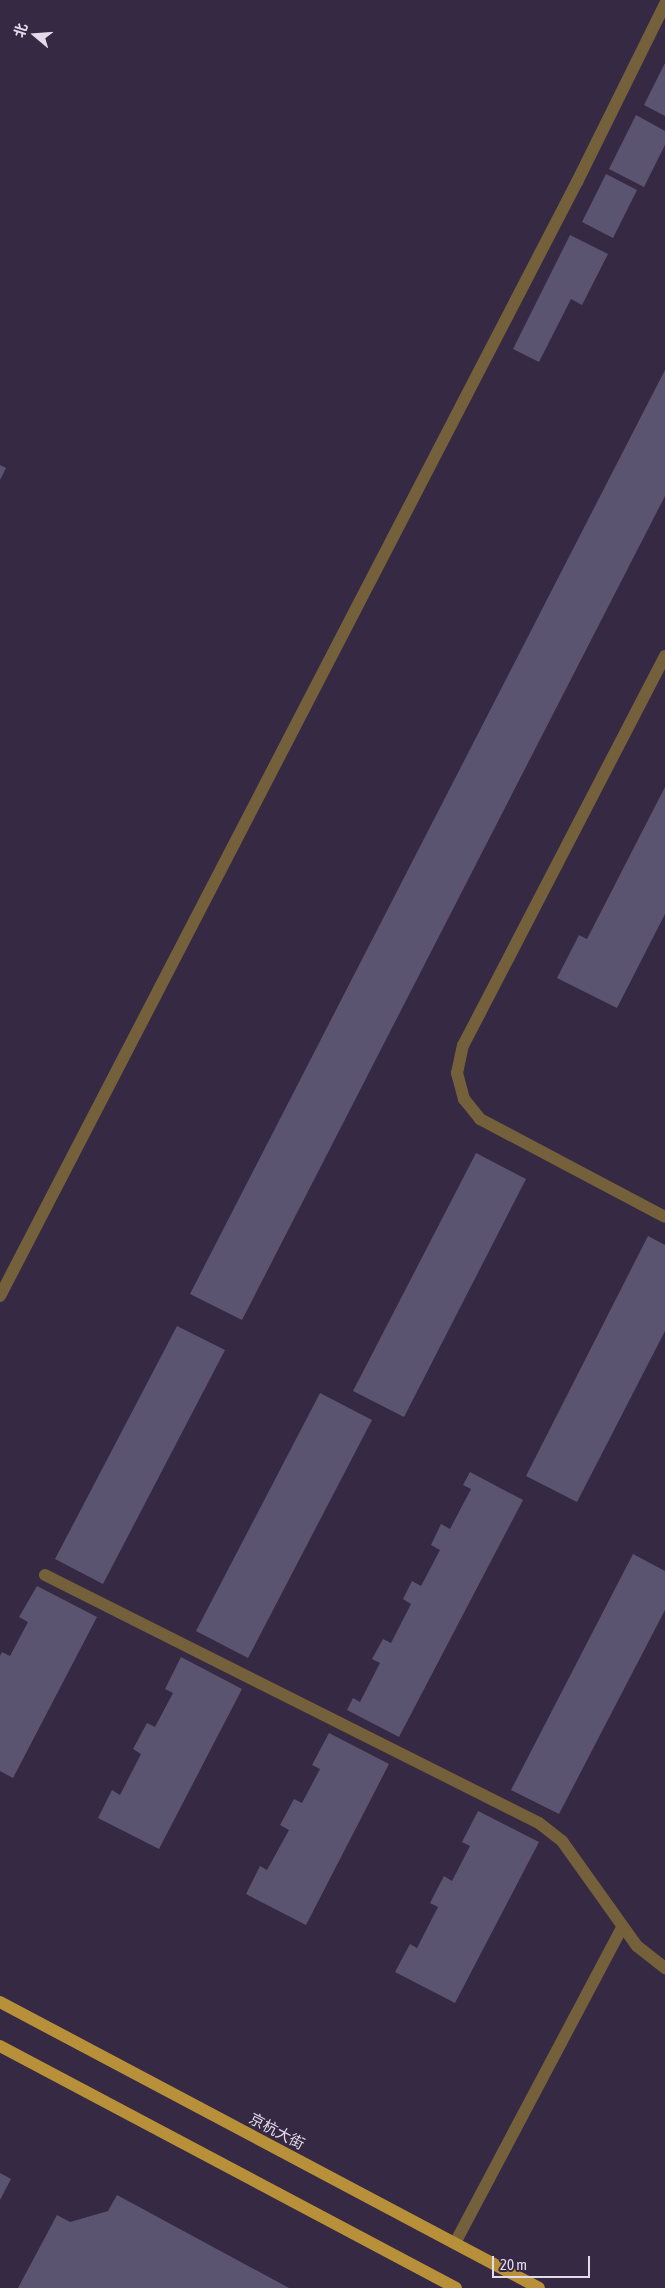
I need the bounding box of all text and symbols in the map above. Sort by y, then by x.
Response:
north arrow [10,10,60,60]
text: 北 [11,21,31,39]
street label: 京杭大街 [246,2109,308,2153]
scale bar [495,2246,592,2278]
text: 20 m [500,2256,527,2273]

